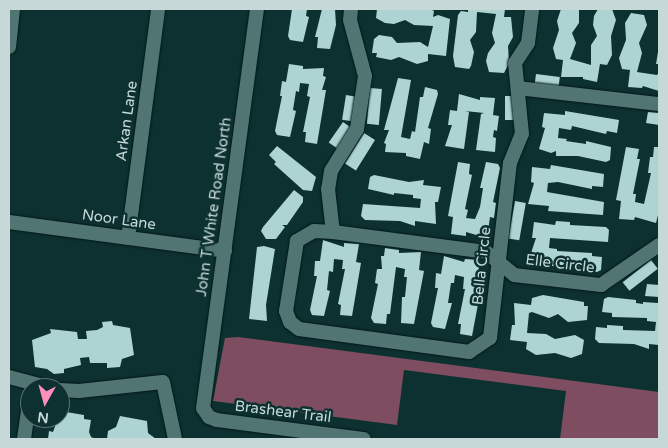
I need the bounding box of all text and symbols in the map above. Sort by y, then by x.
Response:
street label: Arkan Lane [112,80,142,162]
street label: John T White Road North [193,116,235,298]
street label: Noor Lane [81,206,157,234]
street label: Bella Circle [469,226,495,306]
street label: Elle Circle [524,251,596,277]
north arrow [20,378,70,428]
street label: Brashear Trail [234,397,332,427]
text: N [37,408,50,427]

